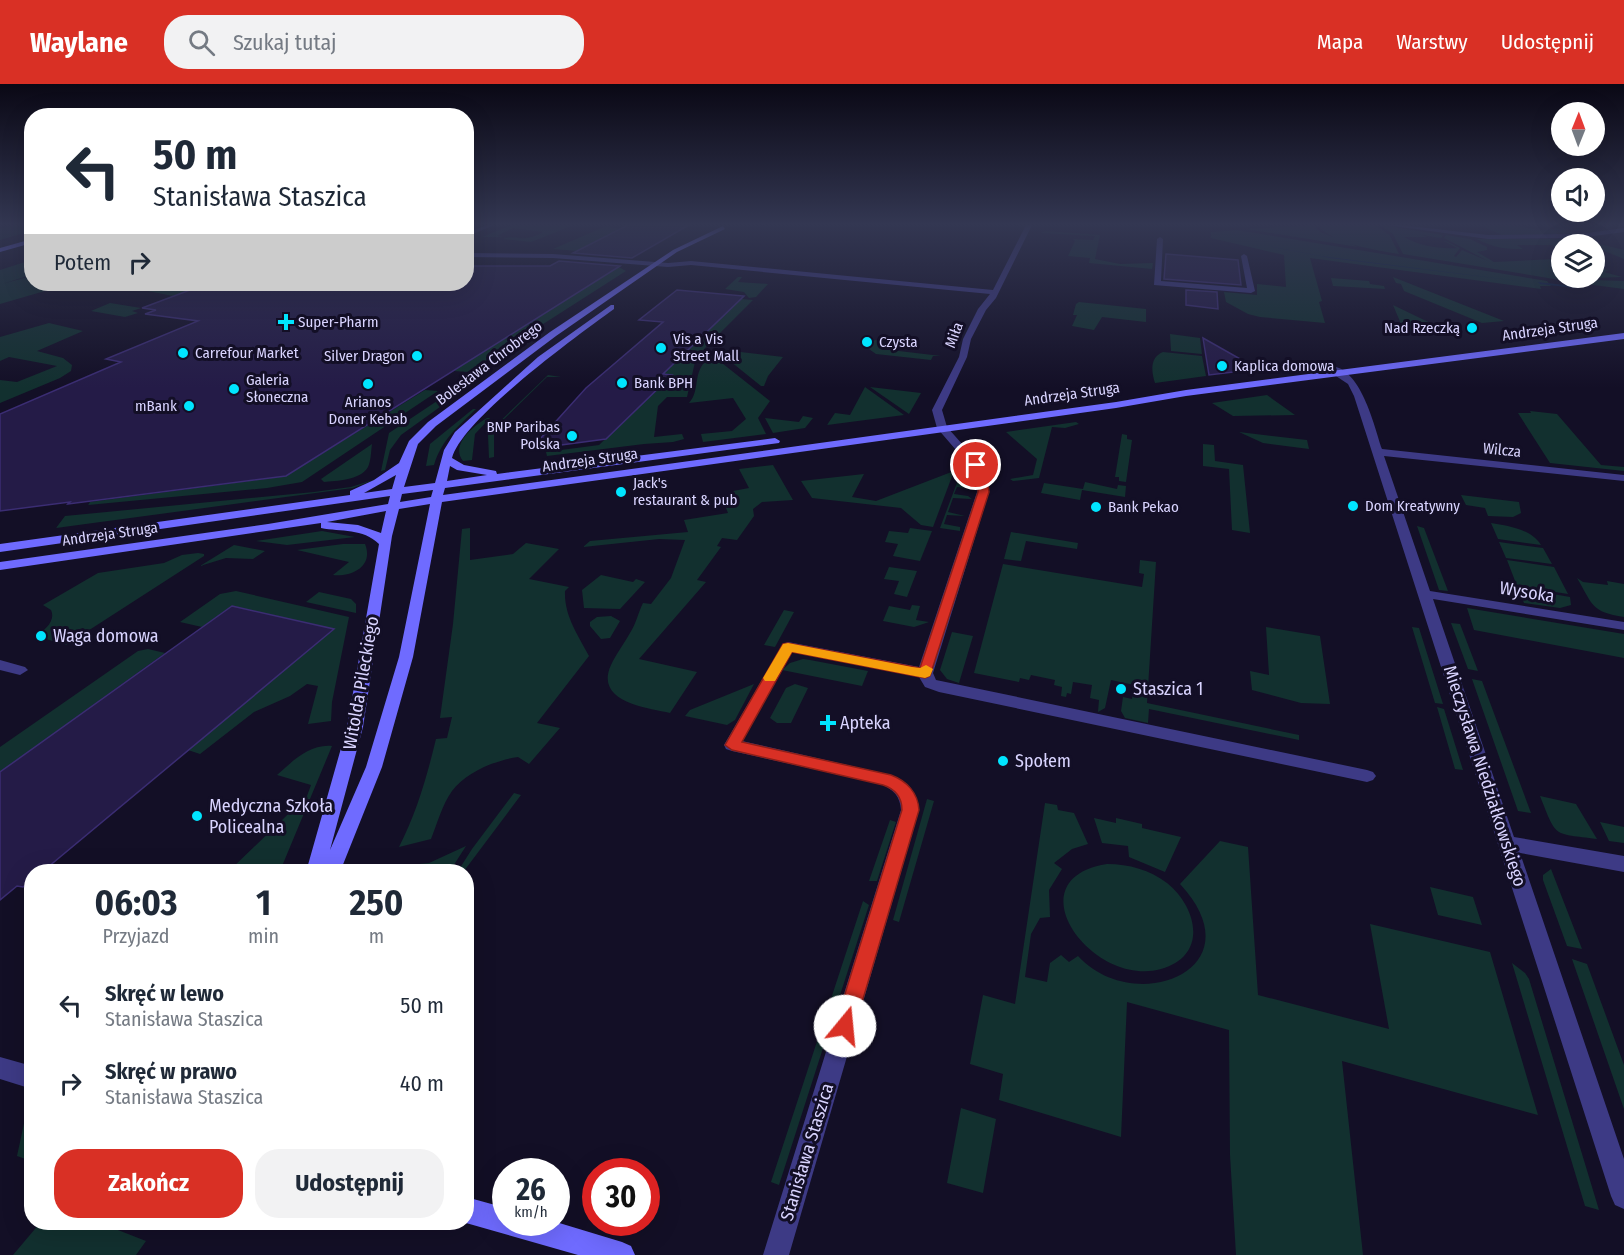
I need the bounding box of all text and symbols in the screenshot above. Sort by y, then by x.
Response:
search box [164,15,584,69]
text: Waylane [30,26,128,59]
icon: search [185,26,218,59]
text: Szukaj tutaj [233,29,337,56]
text: Mapa [1317,29,1363,55]
text: Warstwy [1396,29,1468,55]
text: Udostępnij [1501,29,1594,55]
north arrow [1551,102,1605,156]
map controls [1551,102,1605,288]
text: 50 m [153,130,237,180]
icon: left [54,132,132,210]
button: sound [1551,168,1605,222]
text: Stanisława Staszica [153,181,367,213]
button: layers [1551,234,1605,288]
icon: right [123,246,156,279]
text: Potem [54,249,111,276]
place label: Super-Pharm [298,313,379,331]
street label: Andrzeja Struga [1501,313,1599,345]
marker: Super-Pharm [279,315,293,329]
street label: Bolesława Chrobrego [432,317,546,409]
place label: Nad Rzeczką [1384,319,1460,337]
street label: Miła [941,320,967,350]
marker: Nad Rzeczką [1465,321,1479,335]
place label: Vis a Vis Street Mall [673,330,739,365]
place label: Czysta [879,333,918,351]
marker: Czysta [860,335,874,349]
marker: Vis a Vis Street Mall [654,341,668,355]
place label: Carrefour Market [195,344,299,362]
marker: Carrefour Market [176,346,190,360]
place label: Silver Dragon [324,347,405,365]
marker: Silver Dragon [410,349,424,363]
place label: Kaplica domowa [1234,357,1334,375]
marker: Kaplica domowa [1215,359,1229,373]
place label: Galeria Słoneczna [246,371,308,406]
place label: Bank BPH [634,374,693,392]
marker: Bank BPH [615,376,629,390]
marker: Arianos Doner Kebab [361,377,375,391]
street label: Andrzeja Struga [1023,378,1121,410]
marker: Galeria Słoneczna [227,382,241,396]
place label: Arianos Doner Kebab [329,393,408,428]
place label: mBank [135,397,177,415]
marker: mBank [182,399,196,413]
place label: BNP Paribas Polska [486,418,560,453]
marker: BNP Paribas Polska [565,429,579,443]
pin [950,439,1001,490]
street label: Wilcza [1482,439,1522,461]
street label: Andrzeja Struga [541,444,639,476]
icon: arrive [959,448,992,481]
place label: Jack's restaurant & pub [633,474,737,509]
marker: Jack's restaurant & pub [614,485,628,499]
place label: Dom Kreatywny [1365,497,1460,515]
place label: Bank Pekao [1108,498,1179,516]
marker: Dom Kreatywny [1346,499,1360,513]
marker: Bank Pekao [1089,500,1103,514]
street label: Andrzeja Struga [61,518,159,550]
street label: Wysoka [1498,577,1556,607]
street label: Witolda Pileckiego [338,615,384,751]
place label: Waga domowa [53,625,159,647]
marker: Waga domowa [34,629,48,643]
street label: Mieczysława Niedziałkowskiego [1439,663,1531,889]
place label: Staszica 1 [1133,678,1203,700]
marker: Staszica 1 [1114,682,1128,696]
place label: Apteka [840,712,891,734]
marker: Apteka [821,716,835,730]
place label: Społem [1015,750,1071,772]
marker: Społem [996,754,1010,768]
place label: Medyczna Szkoła Policealna [209,795,333,838]
marker: Medyczna Szkoła Policealna [190,809,204,823]
text: 06:03 [94,881,178,925]
text: 1 [256,881,271,925]
text: 250 [349,881,404,925]
text: Przyjazd [103,924,170,948]
text: min [248,924,279,948]
text: m [369,924,384,948]
text: Skręć w lewo [105,980,224,1007]
icon: left [54,989,87,1022]
text: 50 m [400,992,444,1019]
position arrow [813,994,877,1058]
text: Stanisława Staszica [105,1007,263,1031]
text: Skręć w prawo [105,1058,237,1085]
icon: right [54,1067,87,1100]
text: 40 m [400,1070,444,1097]
street label: Stanisława Staszica [776,1080,838,1223]
text: Stanisława Staszica [105,1085,263,1109]
button: Zakończ [54,1149,243,1218]
button: Udostępnij [255,1149,444,1218]
speed limit sign: 30 [582,1158,660,1236]
text: 26 [516,1172,546,1208]
text: km/h [514,1203,548,1221]

